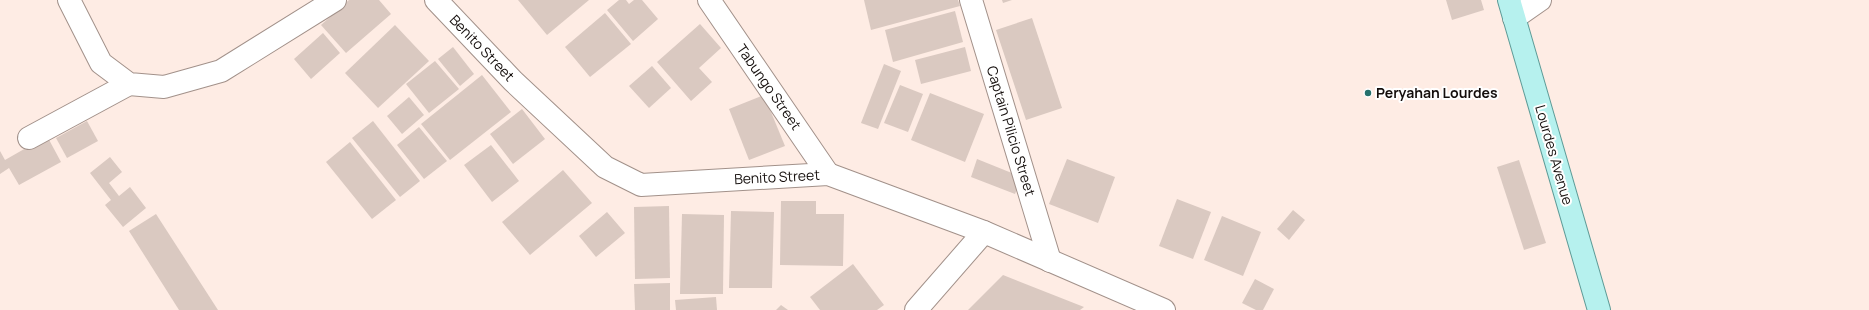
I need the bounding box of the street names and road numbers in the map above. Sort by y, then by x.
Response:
street label: Benito Street [446,10,519,85]
street label: Tabungo Street [733,40,806,134]
street label: Captain Pilicio Street [983,63,1040,199]
street label: Lourdes Avenue [1531,103,1578,207]
street label: Benito Street [734,165,821,188]

